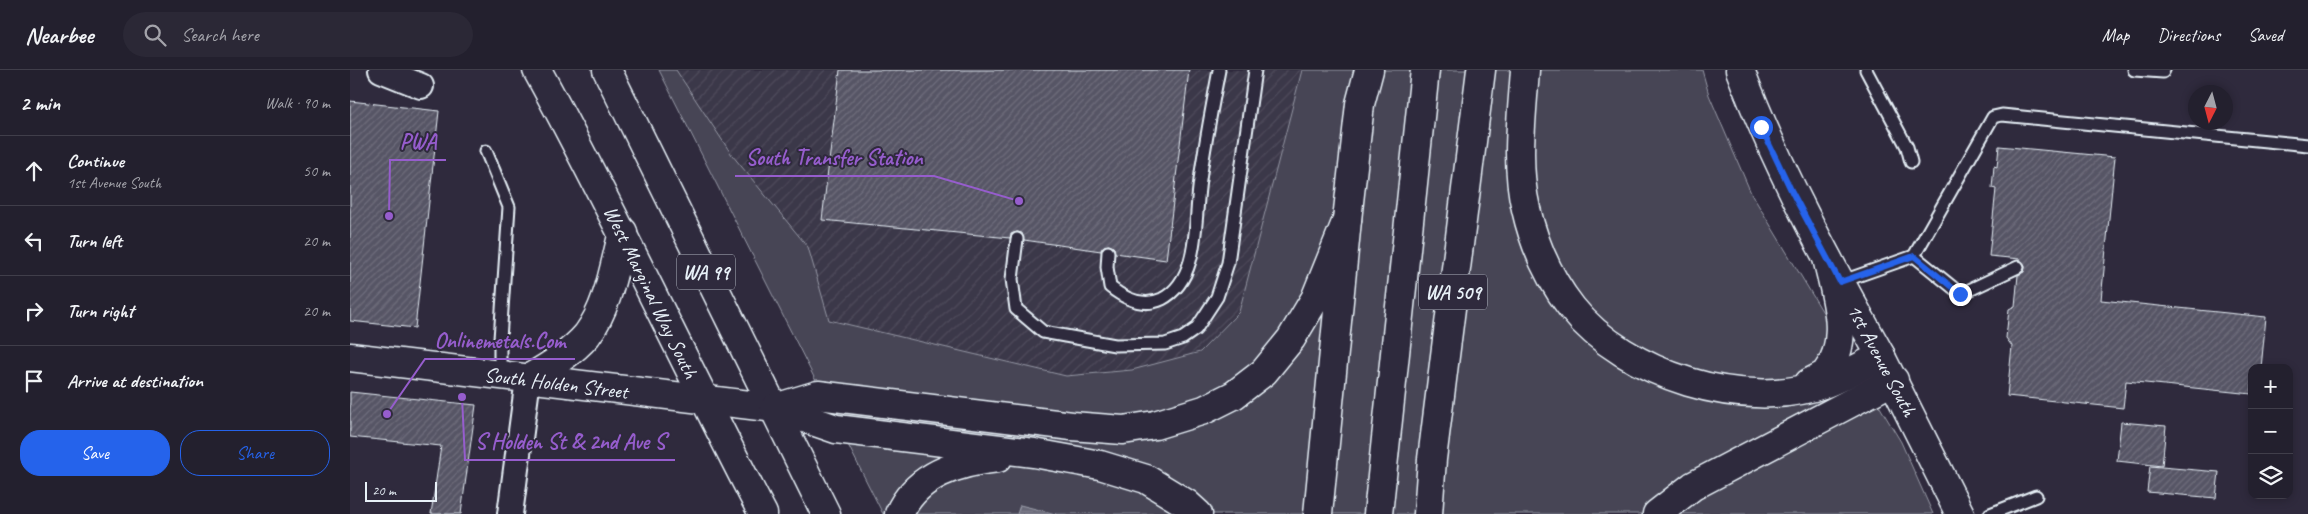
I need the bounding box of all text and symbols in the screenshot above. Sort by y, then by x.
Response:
search box [123,12,473,57]
text: Nearbee [25,20,93,50]
icon: search [141,21,169,49]
text: Search here [181,23,259,47]
text: Map [2102,24,2129,46]
text: Directions [2157,24,2220,46]
text: Saved [2248,24,2283,46]
north arrow [2188,85,2233,130]
text: 2 min [20,90,60,116]
text: Walk · 90 m [265,93,330,113]
route start [1750,116,1773,139]
callout: PWA [390,123,446,160]
text: PWA [400,128,438,156]
callout: South Transfer Station [735,139,934,176]
text: South Transfer Station [745,144,923,172]
text: Continue [67,149,124,173]
icon: ahead [20,157,48,185]
text: 50 m [303,161,330,181]
text: 1st Avenue South [67,173,161,193]
street label: West Marginal Way South [598,201,704,383]
icon: left [20,227,48,255]
text: Turn left [67,229,122,253]
text: 20 m [303,231,330,251]
road number: WA 99 [677,254,735,290]
road number: WA 509 [1419,274,1487,310]
route end [1949,283,1972,306]
icon: right [20,297,48,325]
text: Turn right [67,299,134,323]
street label: 1st Avenue South [1841,299,1923,422]
text: 20 m [303,301,330,321]
callout: Onlinemetals.Com [425,322,575,359]
text: Onlinemetals.Com [435,327,568,355]
street label: South Holden Street [483,361,631,405]
map controls [2248,364,2293,499]
button: + [2248,364,2293,409]
icon: arrive [20,367,48,395]
text: Arrive at destination [67,369,203,393]
button: − [2248,409,2293,454]
callout: S Holden St & 2nd Ave S [465,423,675,460]
text: S Holden St & 2nd Ave S [475,428,670,456]
button: Save [20,430,170,476]
button: Share [180,430,330,476]
button: layers [2248,454,2293,499]
scale bar [365,479,438,502]
text: 20 m [372,482,396,499]

